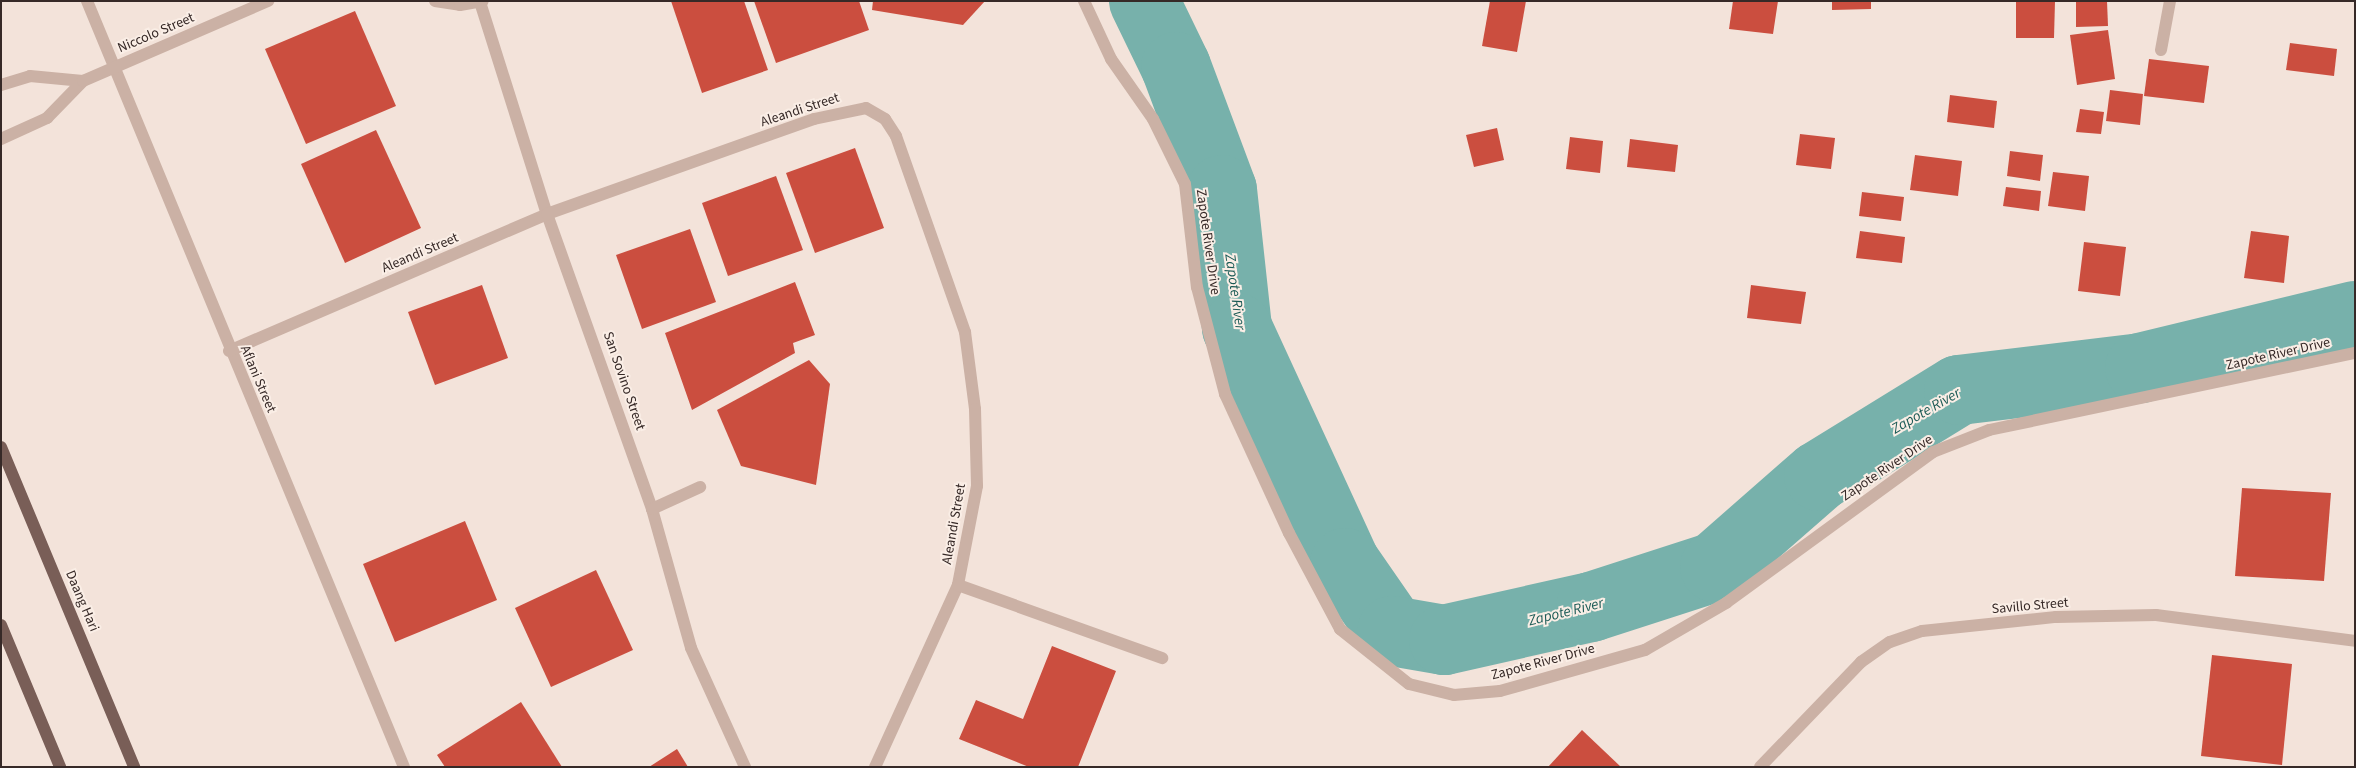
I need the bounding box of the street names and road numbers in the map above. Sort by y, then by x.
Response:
street label: Niccolo Street [115,9,197,57]
street label: Aleandi Street [759,89,841,131]
street label: Zapote River Drive [1192,188,1224,296]
street label: Aleandi Street [379,229,461,277]
street label: San Sovino Street [599,330,649,432]
street label: Zapote River Drive [2224,334,2332,374]
street label: Aflani Street [236,343,280,415]
street label: Zapote River Drive [1838,431,1936,505]
street label: Aleandi Street [939,482,969,566]
street label: Daang Hari [62,568,102,634]
street label: Savillo Street [1991,594,2069,618]
street label: Zapote River Drive [1489,640,1597,684]

